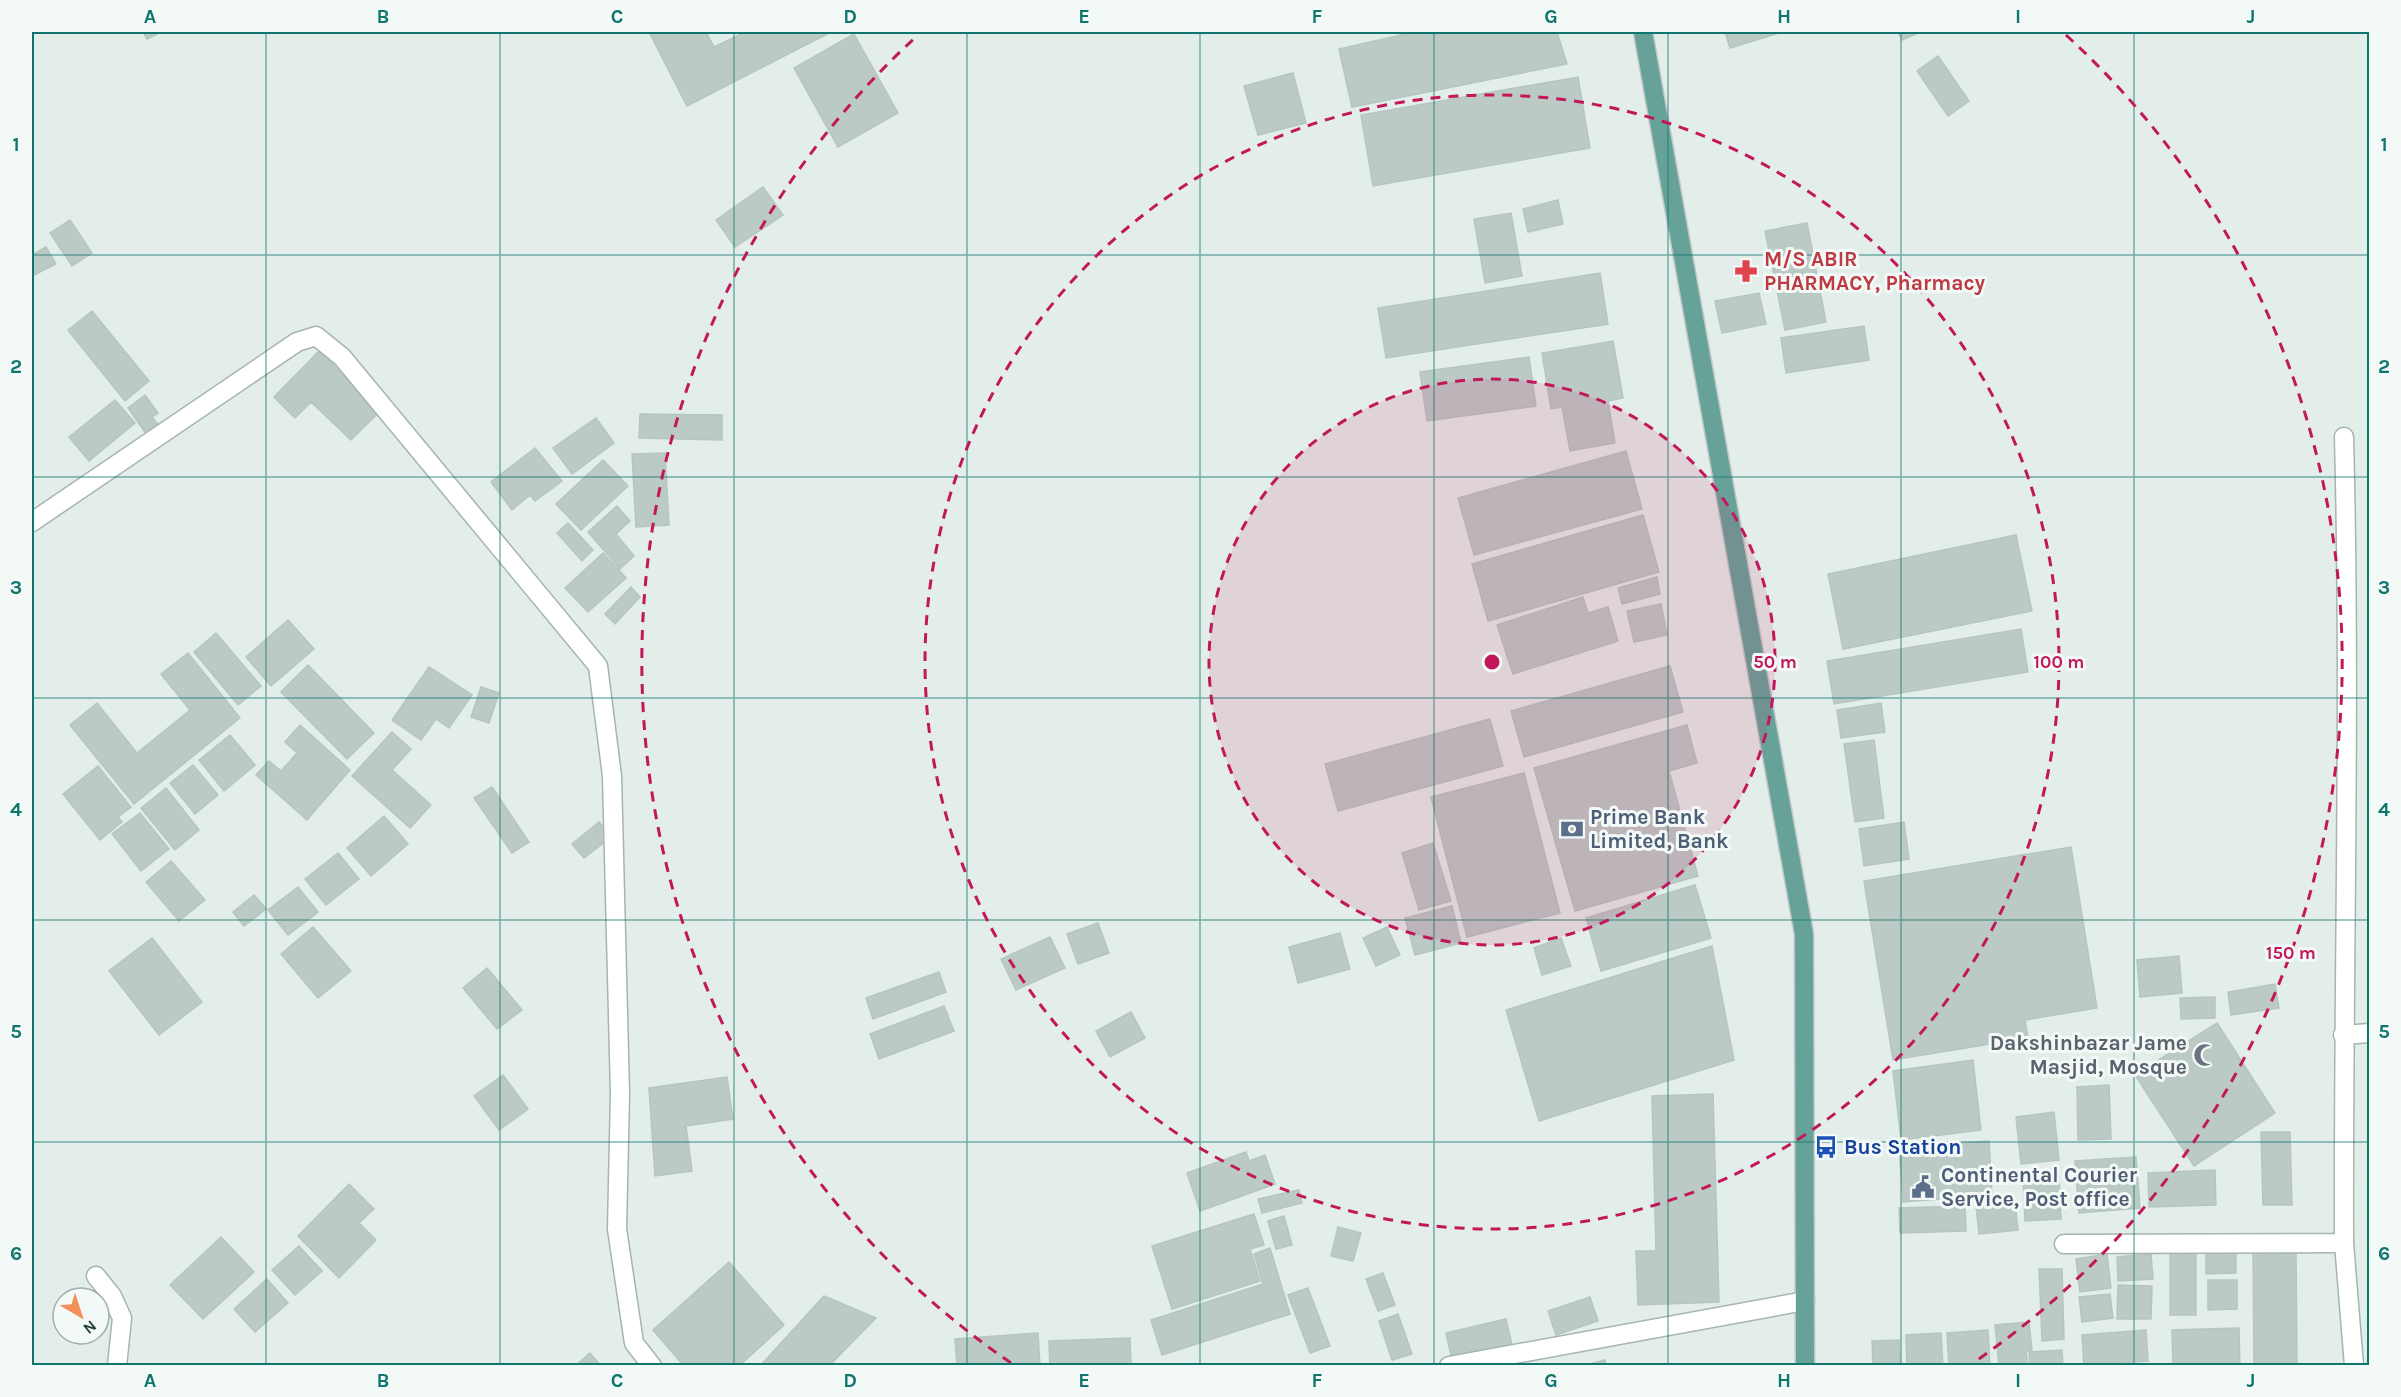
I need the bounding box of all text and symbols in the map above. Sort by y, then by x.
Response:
text: A [144,5,157,28]
text: B [377,5,389,28]
text: C [611,5,623,28]
text: D [843,5,857,28]
text: E [1078,5,1090,28]
text: F [1312,5,1323,28]
text: G [1544,5,1558,28]
text: H [1777,5,1791,28]
text: I [2015,5,2021,28]
text: J [2247,5,2255,28]
text: 1 [12,133,20,156]
text: 1 [2380,133,2388,156]
place label: M/S ABIR PHARMACY, Pharmacy [1764,247,1986,295]
pharmacy icon: M/S ABIR PHARMACY, Pharmacy [1733,258,1759,284]
text: 2 [10,355,22,378]
text: 2 [2378,355,2390,378]
text: 3 [10,576,22,599]
text: 3 [2378,576,2390,599]
text: 50 m [1753,651,1797,673]
text: 100 m [2034,651,2084,673]
centre of rings [1482,652,1502,672]
text: 4 [10,798,22,821]
text: 4 [2378,798,2390,821]
place label: Prime Bank Limited, Bank [1590,805,1729,853]
bank icon: Prime Bank Limited, Bank [1559,816,1585,842]
text: 150 m [2266,942,2316,964]
text: 5 [10,1020,22,1043]
text: 5 [2378,1020,2390,1043]
place label: Dakshinbazar Jame Masjid, Mosque [1990,1031,2187,1080]
mosque icon: Dakshinbazar Jame Masjid, Mosque [2192,1042,2218,1068]
bus stop icon: Bus Station [1813,1134,1839,1160]
place label: Bus Station [1844,1135,1961,1159]
place label: Continental Courier Service, Post office [1941,1163,2138,1211]
public building icon: Continental Courier Service, Post office [1910,1174,1936,1200]
text: 6 [10,1242,22,1265]
text: 6 [2378,1242,2390,1265]
north arrow [51,1286,111,1346]
text: N [80,1316,101,1338]
text: A [144,1369,157,1392]
text: B [377,1369,389,1392]
text: C [611,1369,623,1392]
text: D [843,1369,857,1392]
text: E [1078,1369,1090,1392]
text: F [1312,1369,1323,1392]
text: G [1544,1369,1558,1392]
text: H [1777,1369,1791,1392]
text: I [2015,1369,2021,1392]
text: J [2247,1369,2255,1392]

